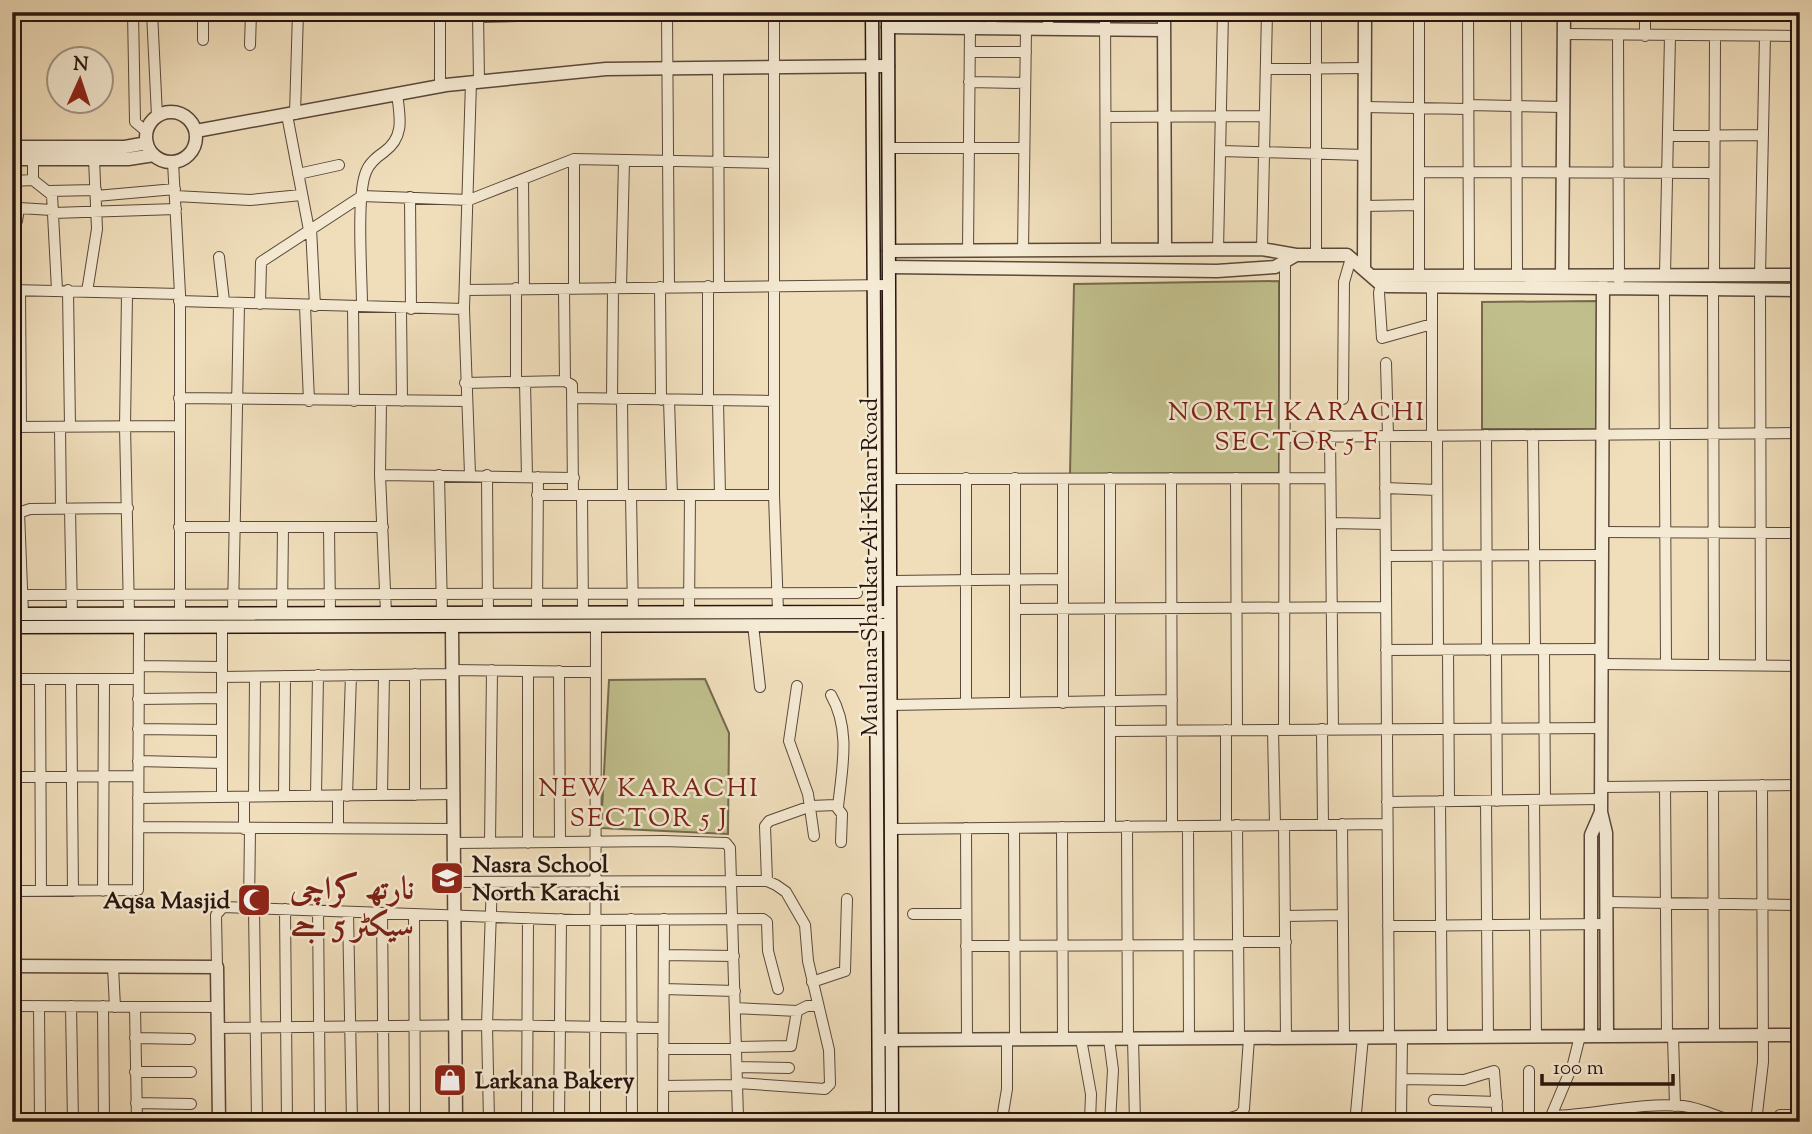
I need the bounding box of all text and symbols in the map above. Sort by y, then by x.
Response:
north arrow [46,46,116,116]
text: N [72,52,89,79]
district label: NORTH KARACHI SECTOR 5 F [1168,395,1426,462]
street label: Maulana Shaukat Ali Khan Road [854,397,888,736]
district label: NEW KARACHI SECTOR 5 J [538,771,760,838]
place label: Nasra School North Karachi [472,849,620,911]
school or university icon: Nasra School North Karachi [428,859,466,897]
district label: نارتھ کراچی سیکٹر 5 جے [289,868,414,951]
mosque icon: Aqsa Masjid [235,881,273,919]
place label: Aqsa Masjid [103,885,230,919]
scale bar [1542,1043,1674,1087]
text: 100 m [1553,1054,1604,1084]
shop icon: Larkana Bakery [431,1061,469,1099]
place label: Larkana Bakery [475,1065,635,1099]

